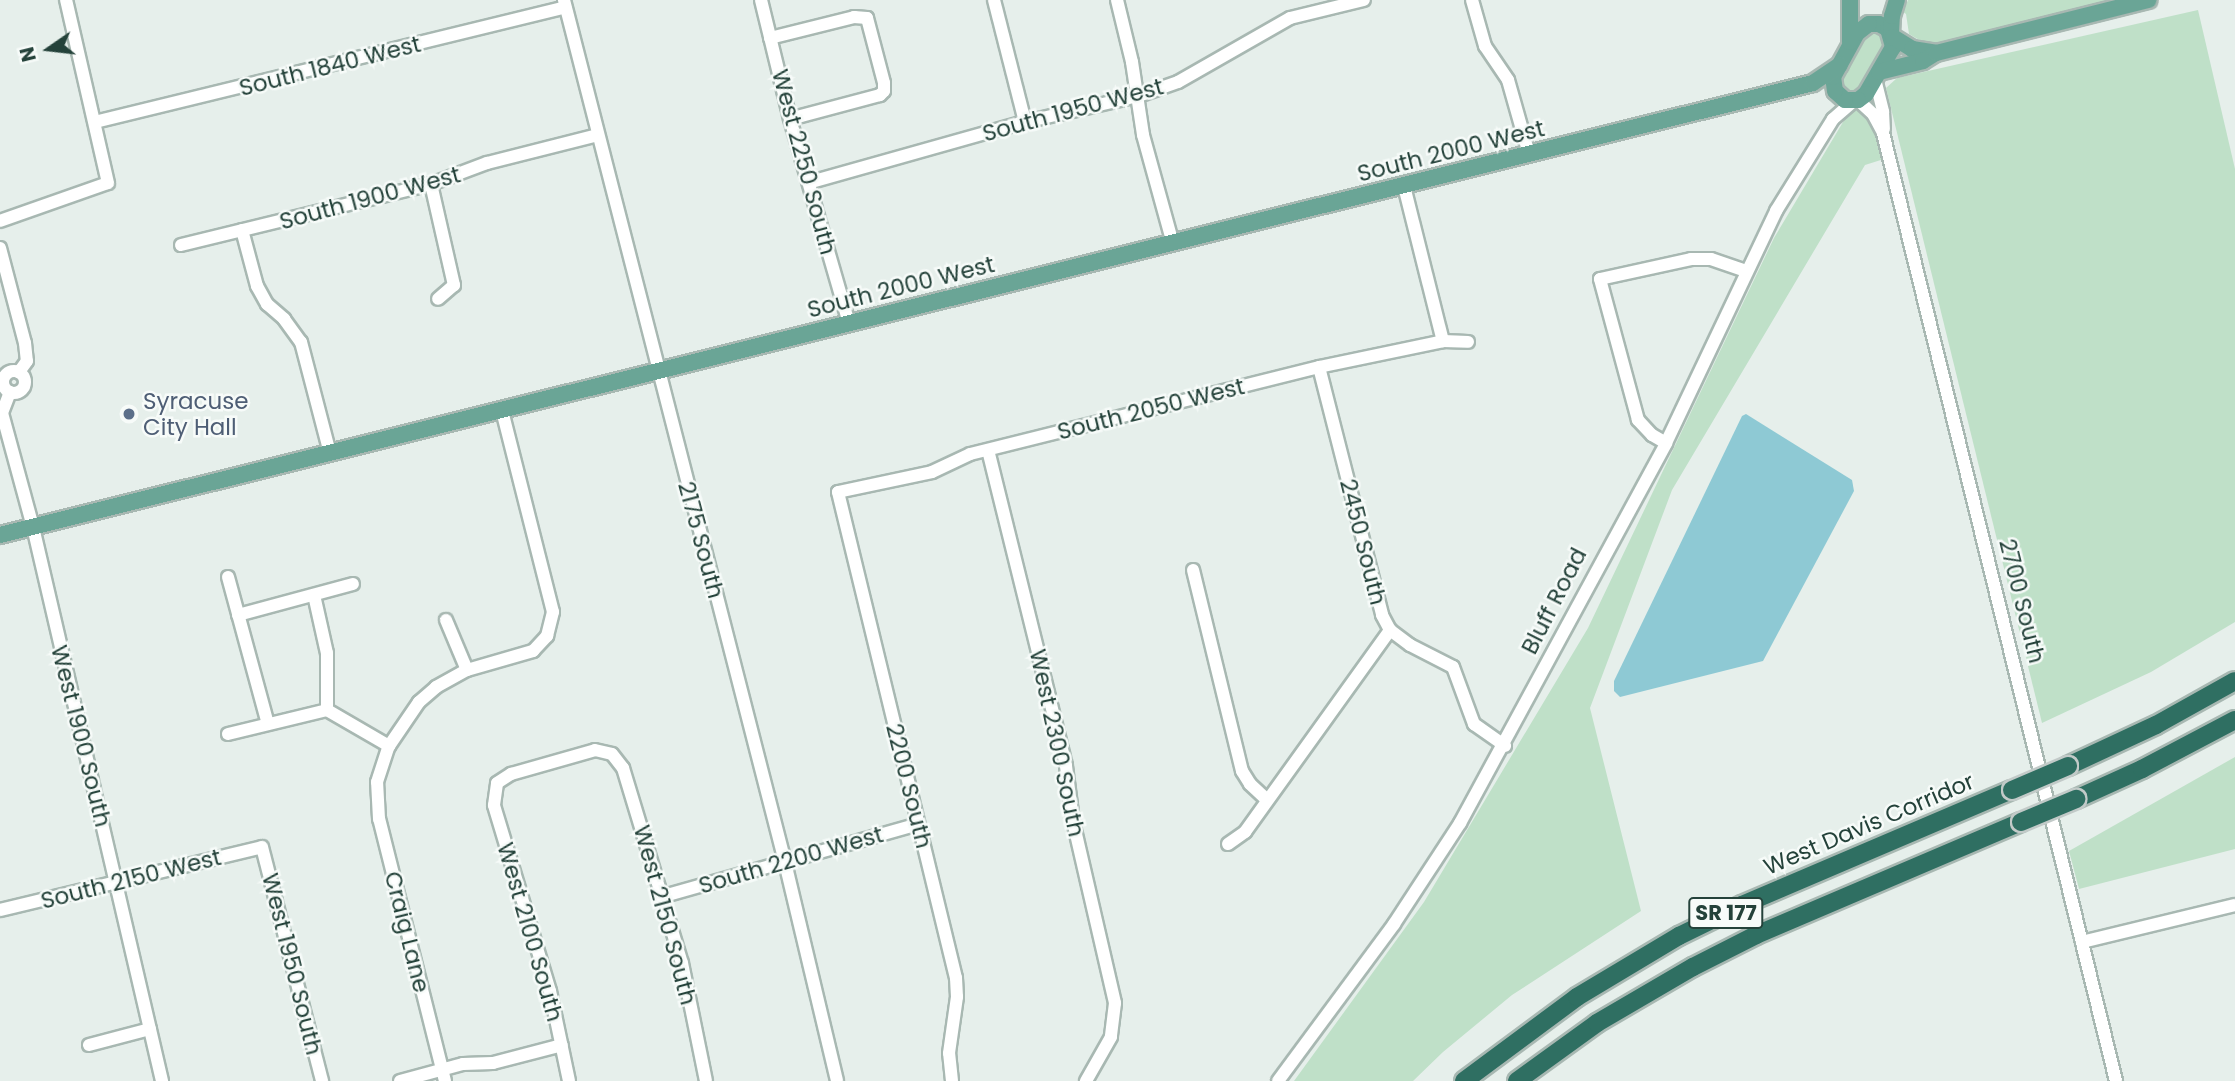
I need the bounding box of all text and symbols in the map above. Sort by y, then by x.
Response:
north arrow [14,14,84,84]
street label: South 1840 West [236,30,424,102]
text: N [13,44,43,64]
street label: West 2250 South [766,66,842,258]
street label: South 1950 West [980,73,1166,147]
street label: South 2000 West [1355,114,1547,188]
street label: South 1900 West [277,161,463,235]
street label: South 2000 West [805,250,997,324]
street label: South 2050 West [1055,372,1247,446]
place label: Syracuse City Hall [143,387,249,441]
marker: Syracuse City Hall [121,406,137,422]
street label: 2450 South [1334,476,1392,608]
street label: 2175 South [672,479,730,601]
street label: 2700 South [1993,536,2051,666]
street label: Bluff Road [1515,543,1593,659]
street label: West 1900 South [45,642,117,830]
street label: West 2300 South [1024,647,1090,839]
street label: 2200 South [880,721,938,851]
street label: West Davis Corridor [1760,767,1978,881]
street label: South 2200 West [696,820,886,900]
street label: West 2150 South [628,822,702,1008]
street label: West 2100 South [491,839,569,1025]
street label: South 2150 West [38,843,224,915]
street label: Craig Lane [379,869,435,995]
street label: West 1950 South [256,870,328,1058]
road number: SR 177 [1688,895,1764,930]

